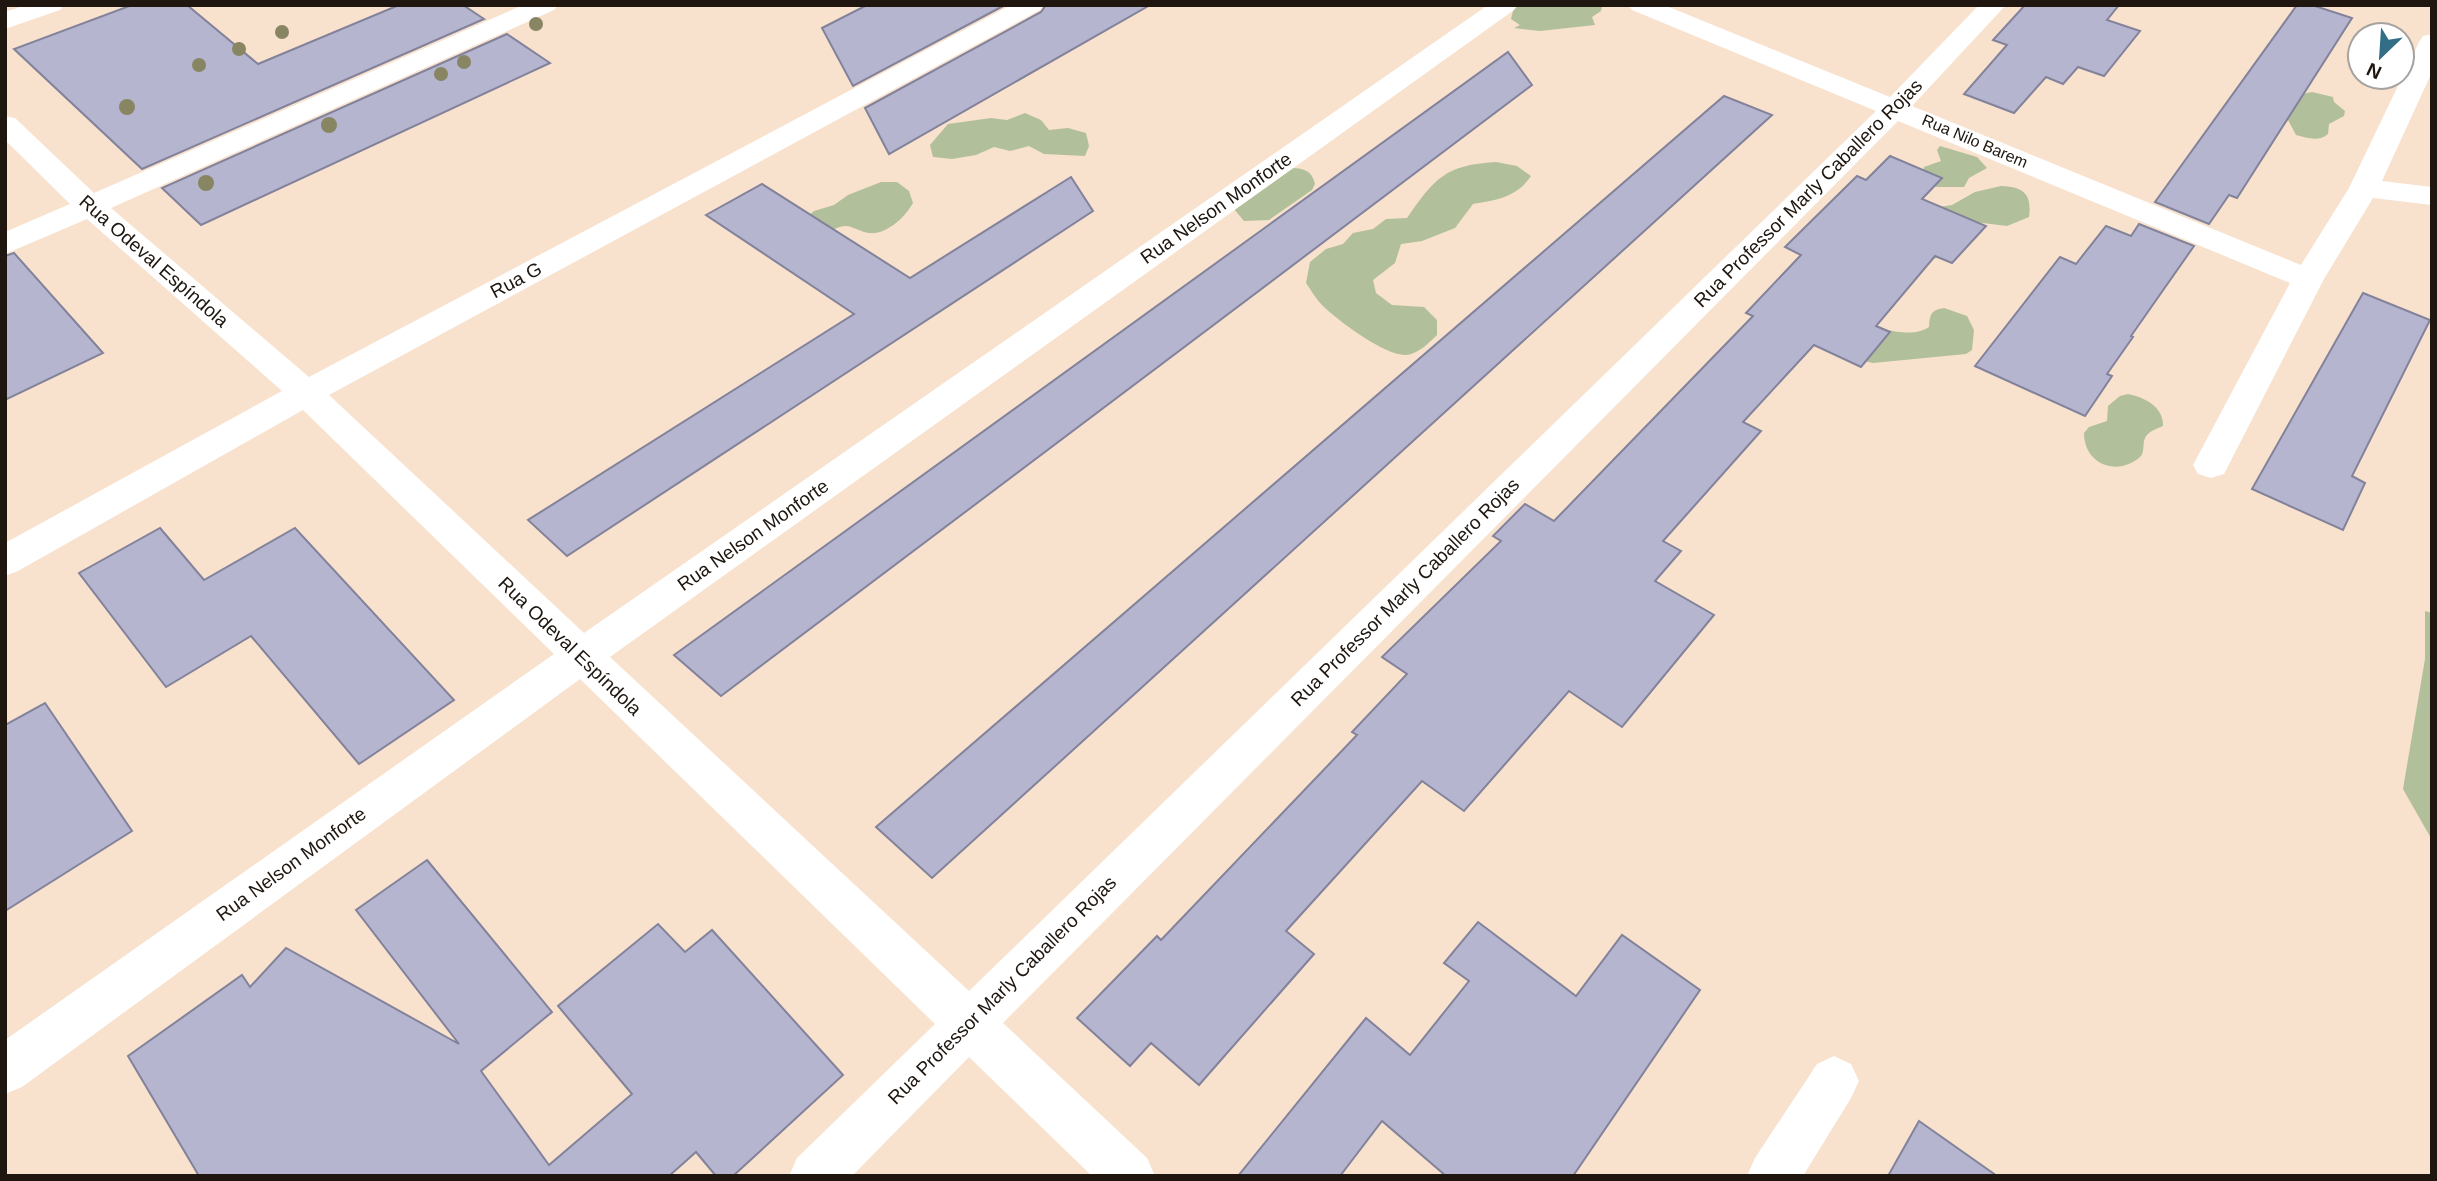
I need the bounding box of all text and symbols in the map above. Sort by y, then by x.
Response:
north arrow [2346,21,2416,91]
text: N [2363,59,2385,83]
street label: Rua Professor Marly Caballero Rojas [1690,75,1926,311]
street label: Rua Nilo Barem [1920,111,2030,171]
street label: Rua Nelson Monforte [1136,148,1296,268]
street label: Rua Odeval Espíndola [75,191,233,332]
street label: Rua G [487,258,545,302]
street label: Rua Professor Marly Caballero Rojas [1287,474,1523,710]
street label: Rua Nelson Monforte [673,475,833,595]
street label: Rua Odeval Espíndola [494,572,646,720]
street label: Rua Nelson Monforte [212,803,370,925]
street label: Rua Professor Marly Caballero Rojas [884,872,1120,1108]

